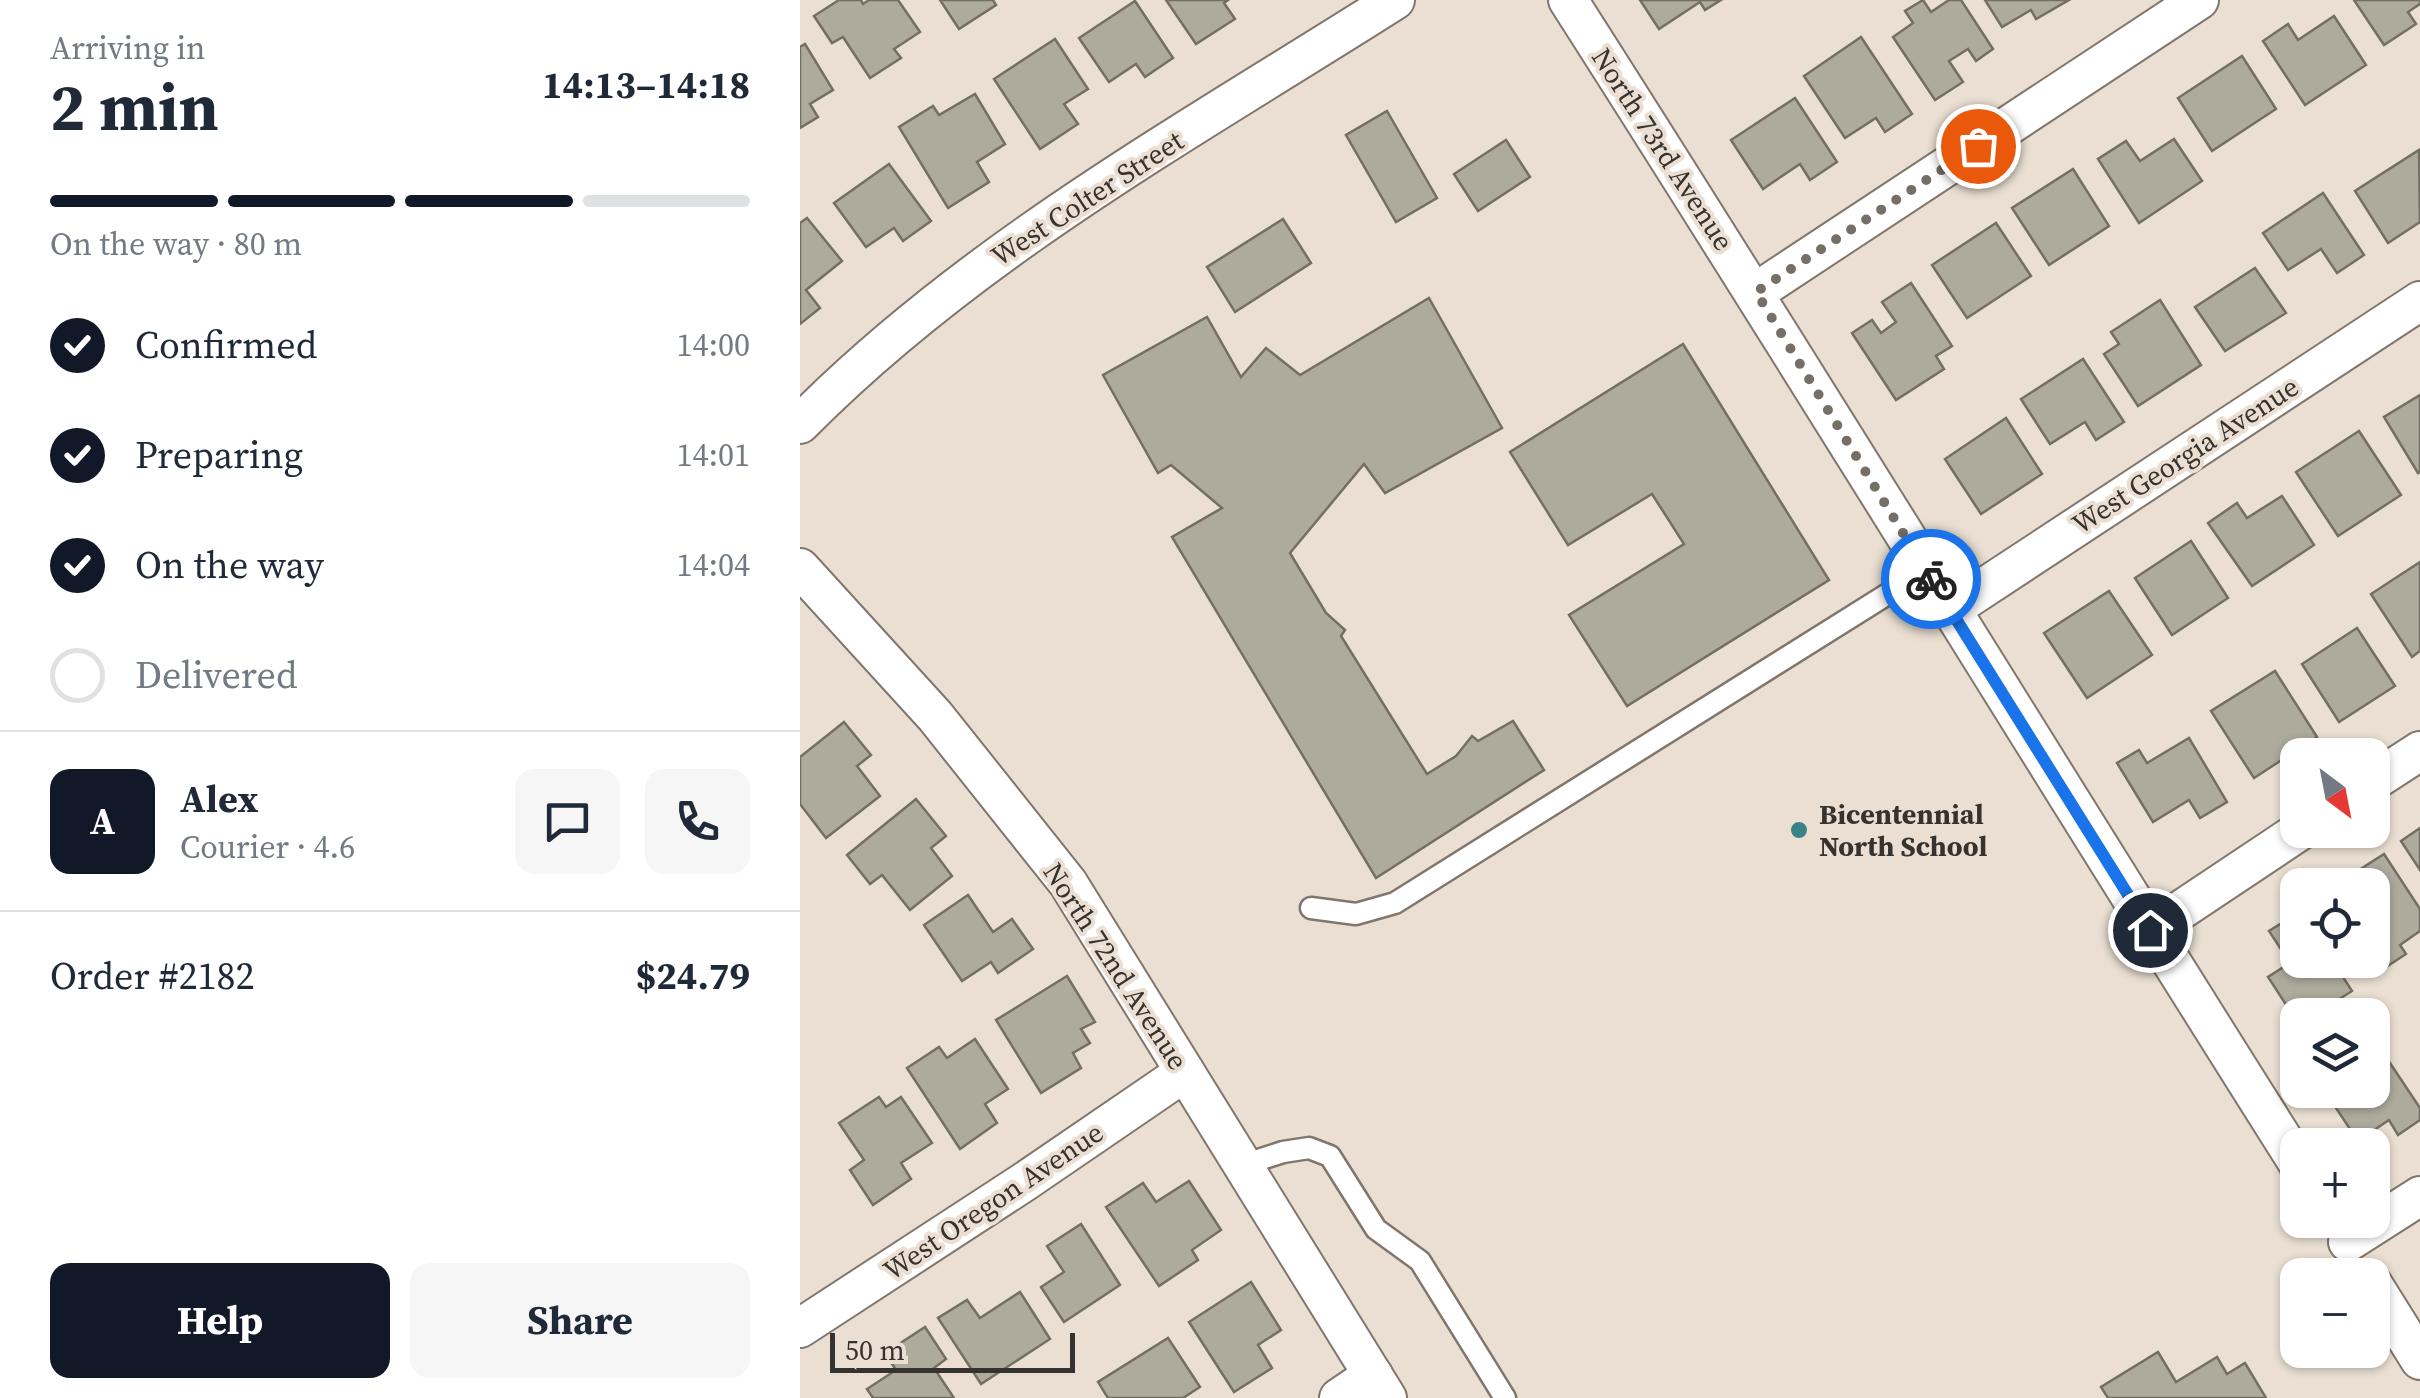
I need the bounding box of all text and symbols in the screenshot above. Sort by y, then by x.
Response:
text: Arriving in [50,26,205,70]
street label: North 73rd Avenue [1583,40,1743,258]
text: 14:13–14:18 [542,59,750,111]
text: 2 min [50,63,219,152]
pin [1936,104,2021,189]
icon: bag [1951,119,2006,174]
street label: West Colter Street [983,121,1191,274]
text: On the way · 80 m [50,222,302,266]
icon: check [50,318,105,373]
text: Confirmed [135,319,317,371]
text: 14:00 [676,323,750,367]
street label: West Georgia Avenue [2064,367,2306,543]
icon: check [50,428,105,483]
text: Preparing [135,429,303,481]
text: 14:01 [676,433,750,477]
courier [1881,529,1981,629]
icon: check [50,538,105,593]
text: On the way [135,539,324,591]
text: 14:04 [676,543,750,587]
icon: bike [1904,552,1959,607]
text: Delivered [135,649,298,701]
north arrow [2280,738,2390,848]
map controls [2280,738,2390,1368]
button: chat [515,769,620,874]
button: phone [645,769,750,874]
text: Alex [180,773,258,825]
text: A [90,795,115,847]
place label: Bicentennial North School [1819,795,1988,865]
marker: Bicentennial North School [1788,819,1810,841]
text: Courier · 4.6 [180,825,355,869]
street label: North 72nd Avenue [1035,855,1197,1077]
button: locate [2280,868,2390,978]
pin [2108,888,2193,973]
icon: home [2123,903,2178,958]
text: Order #2182 [50,950,254,1002]
text: $24.79 [636,950,750,1002]
button: layers [2280,998,2390,1108]
street label: West Oregon Avenue [876,1113,1110,1289]
button: + [2280,1128,2390,1238]
button: − [2280,1258,2390,1368]
button: Help [50,1263,390,1378]
button: Share [410,1263,750,1378]
scale bar [830,1328,1075,1372]
text: 50 m [845,1331,905,1369]

